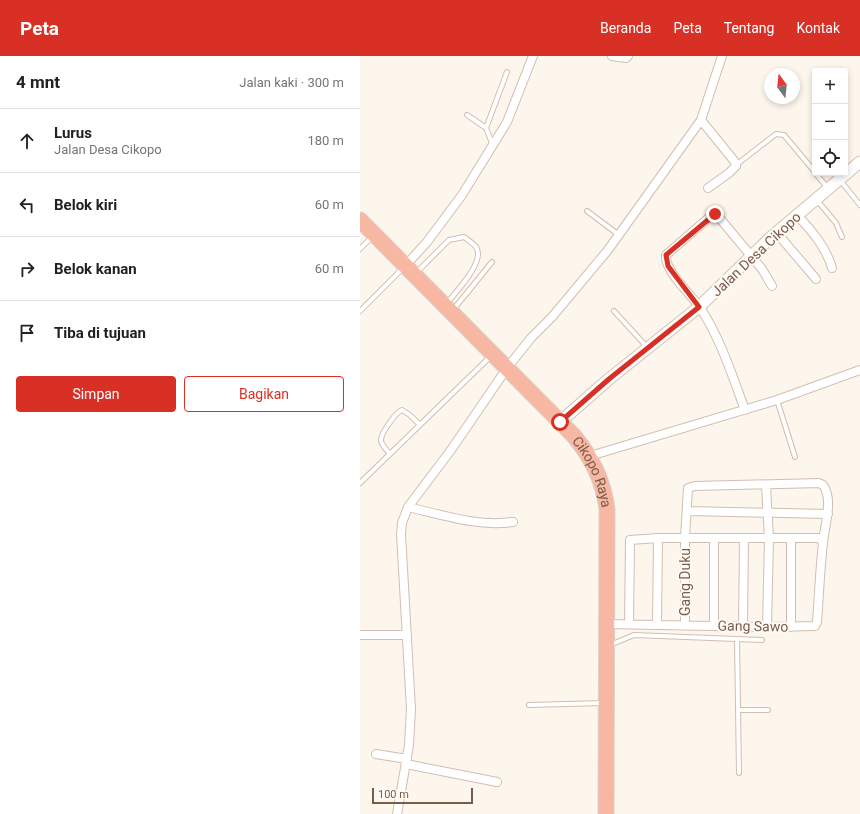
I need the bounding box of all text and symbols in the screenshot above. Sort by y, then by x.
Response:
text: Peta [20,17,59,40]
text: Beranda [600,20,651,36]
text: Peta [673,20,702,36]
text: Tentang [724,20,774,36]
text: Kontak [796,20,840,36]
north arrow [764,68,800,104]
map controls [812,68,848,176]
button: + [812,68,848,104]
text: 4 mnt [16,72,60,92]
text: Jalan kaki · 300 m [239,75,344,90]
button: − [812,104,848,140]
text: Lurus [54,124,92,142]
icon: ahead [16,130,38,152]
text: 180 m [307,133,344,148]
button: locate [812,140,848,176]
text: Jalan Desa Cikopo [54,142,162,157]
icon: left [16,194,38,216]
text: Belok kiri [54,196,117,214]
text: 60 m [315,197,344,212]
route end [706,205,724,223]
street label: Jalan Desa Cikopo [708,209,804,299]
icon: right [16,258,38,280]
text: Belok kanan [54,260,137,278]
text: 60 m [315,261,344,276]
icon: arrive [16,322,38,344]
text: Tiba di tujuan [54,324,146,342]
button: Simpan [16,376,176,412]
button: Bagikan [184,376,344,412]
route start [551,413,569,431]
street label: Cikopo Raya [569,433,615,509]
street label: Gang Duku [677,548,693,616]
street label: Gang Sawo [718,617,788,635]
scale bar [372,786,473,805]
text: 100 m [378,788,409,801]

